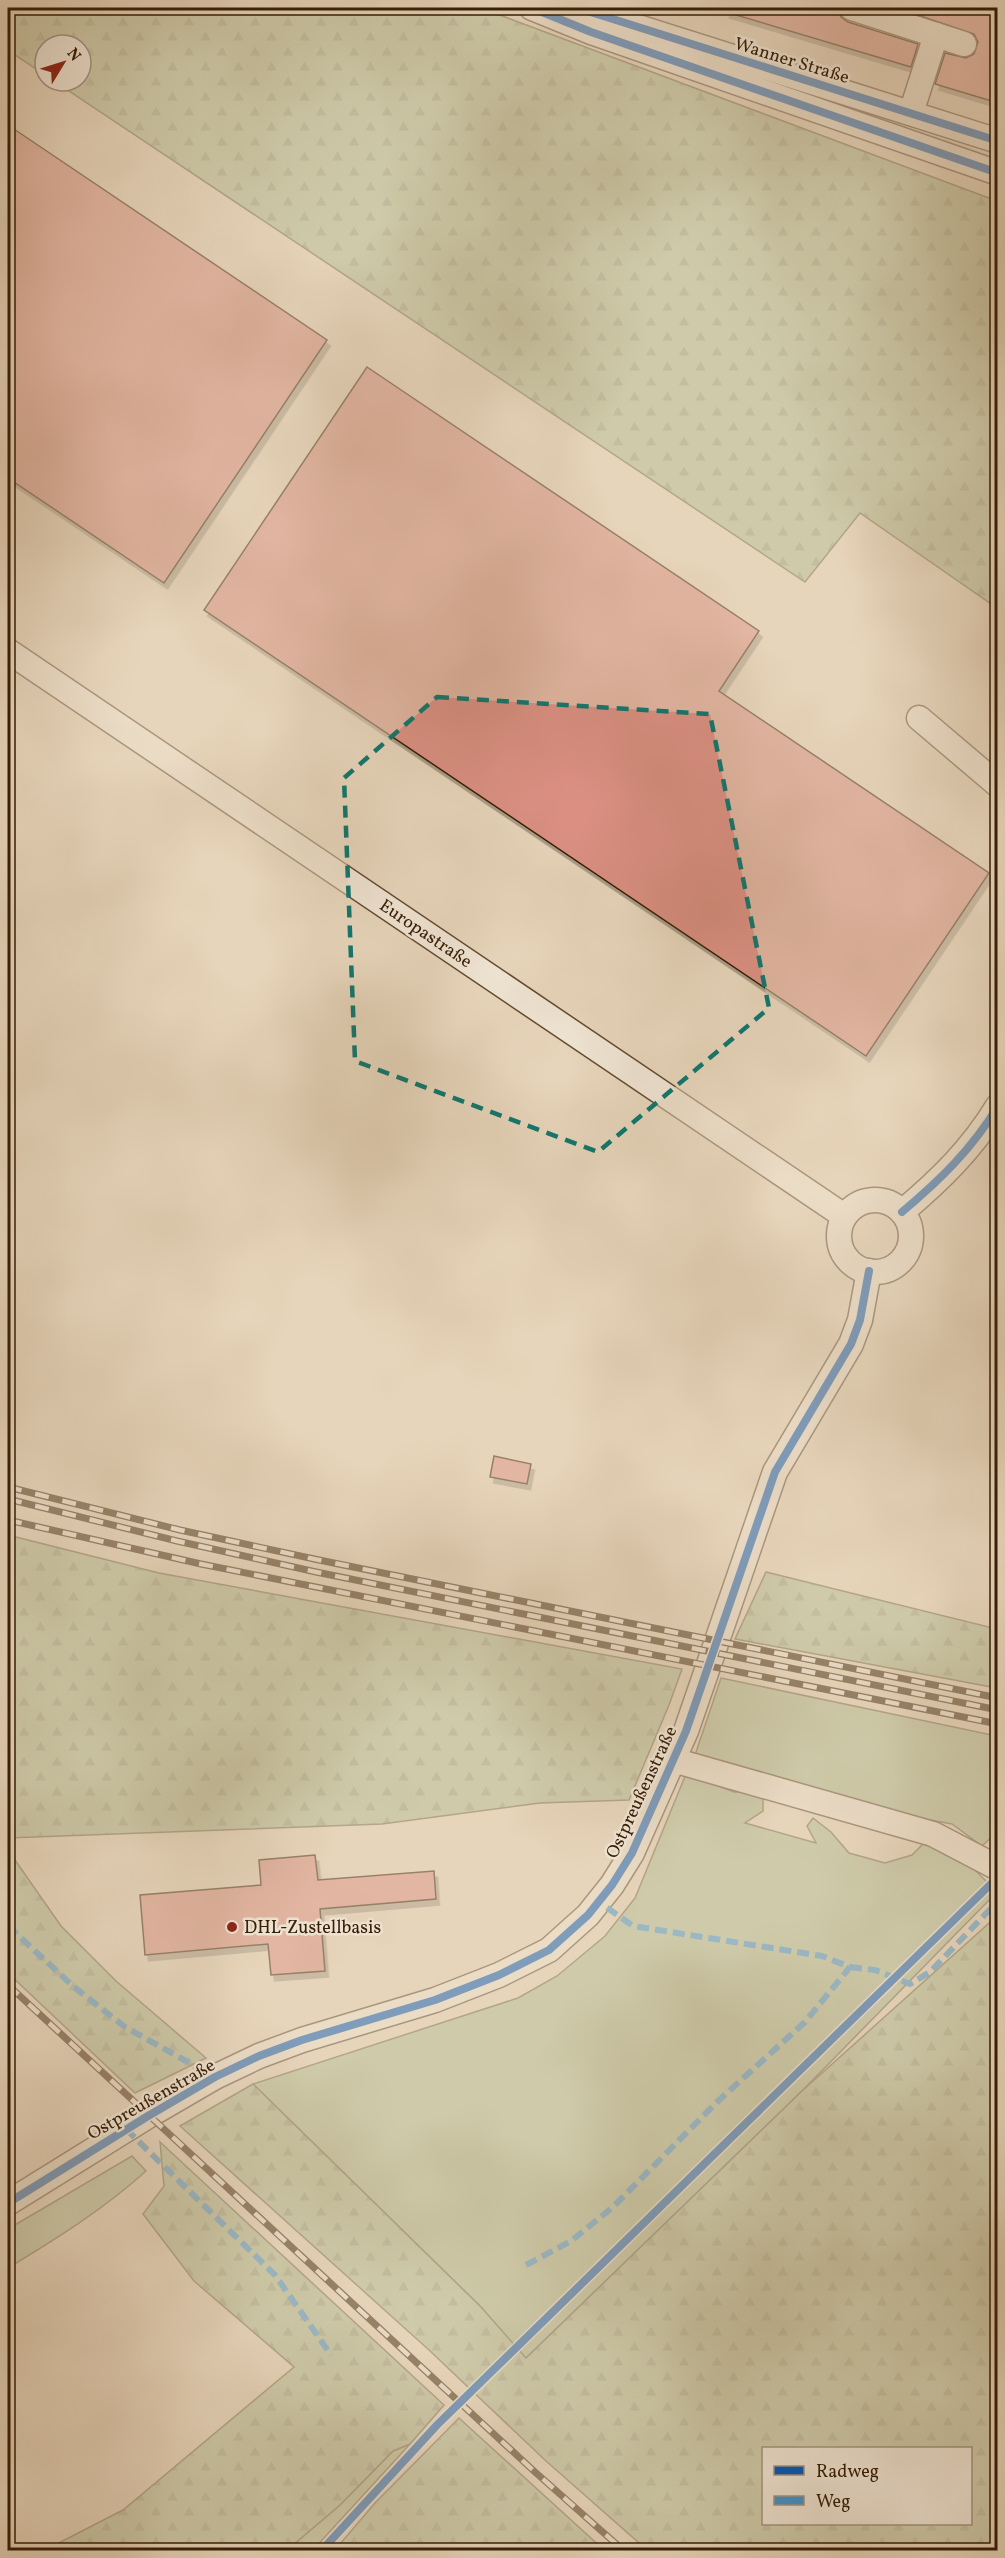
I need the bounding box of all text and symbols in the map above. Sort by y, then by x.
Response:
street label: Wanner Straße [731,32,852,91]
north arrow [33,33,93,93]
text: N [61,44,86,67]
street label: Europastraße [374,894,477,975]
street label: Ostpreußenstraße [601,1722,684,1863]
place label: DHL-Zustellbasis [244,1916,381,1941]
marker: DHL-Zustellbasis [225,1920,239,1934]
street label: Ostpreußenstraße [83,2054,220,2147]
legend [762,2447,972,2525]
text: Radweg [816,2460,879,2485]
text: Weg [816,2490,850,2515]

